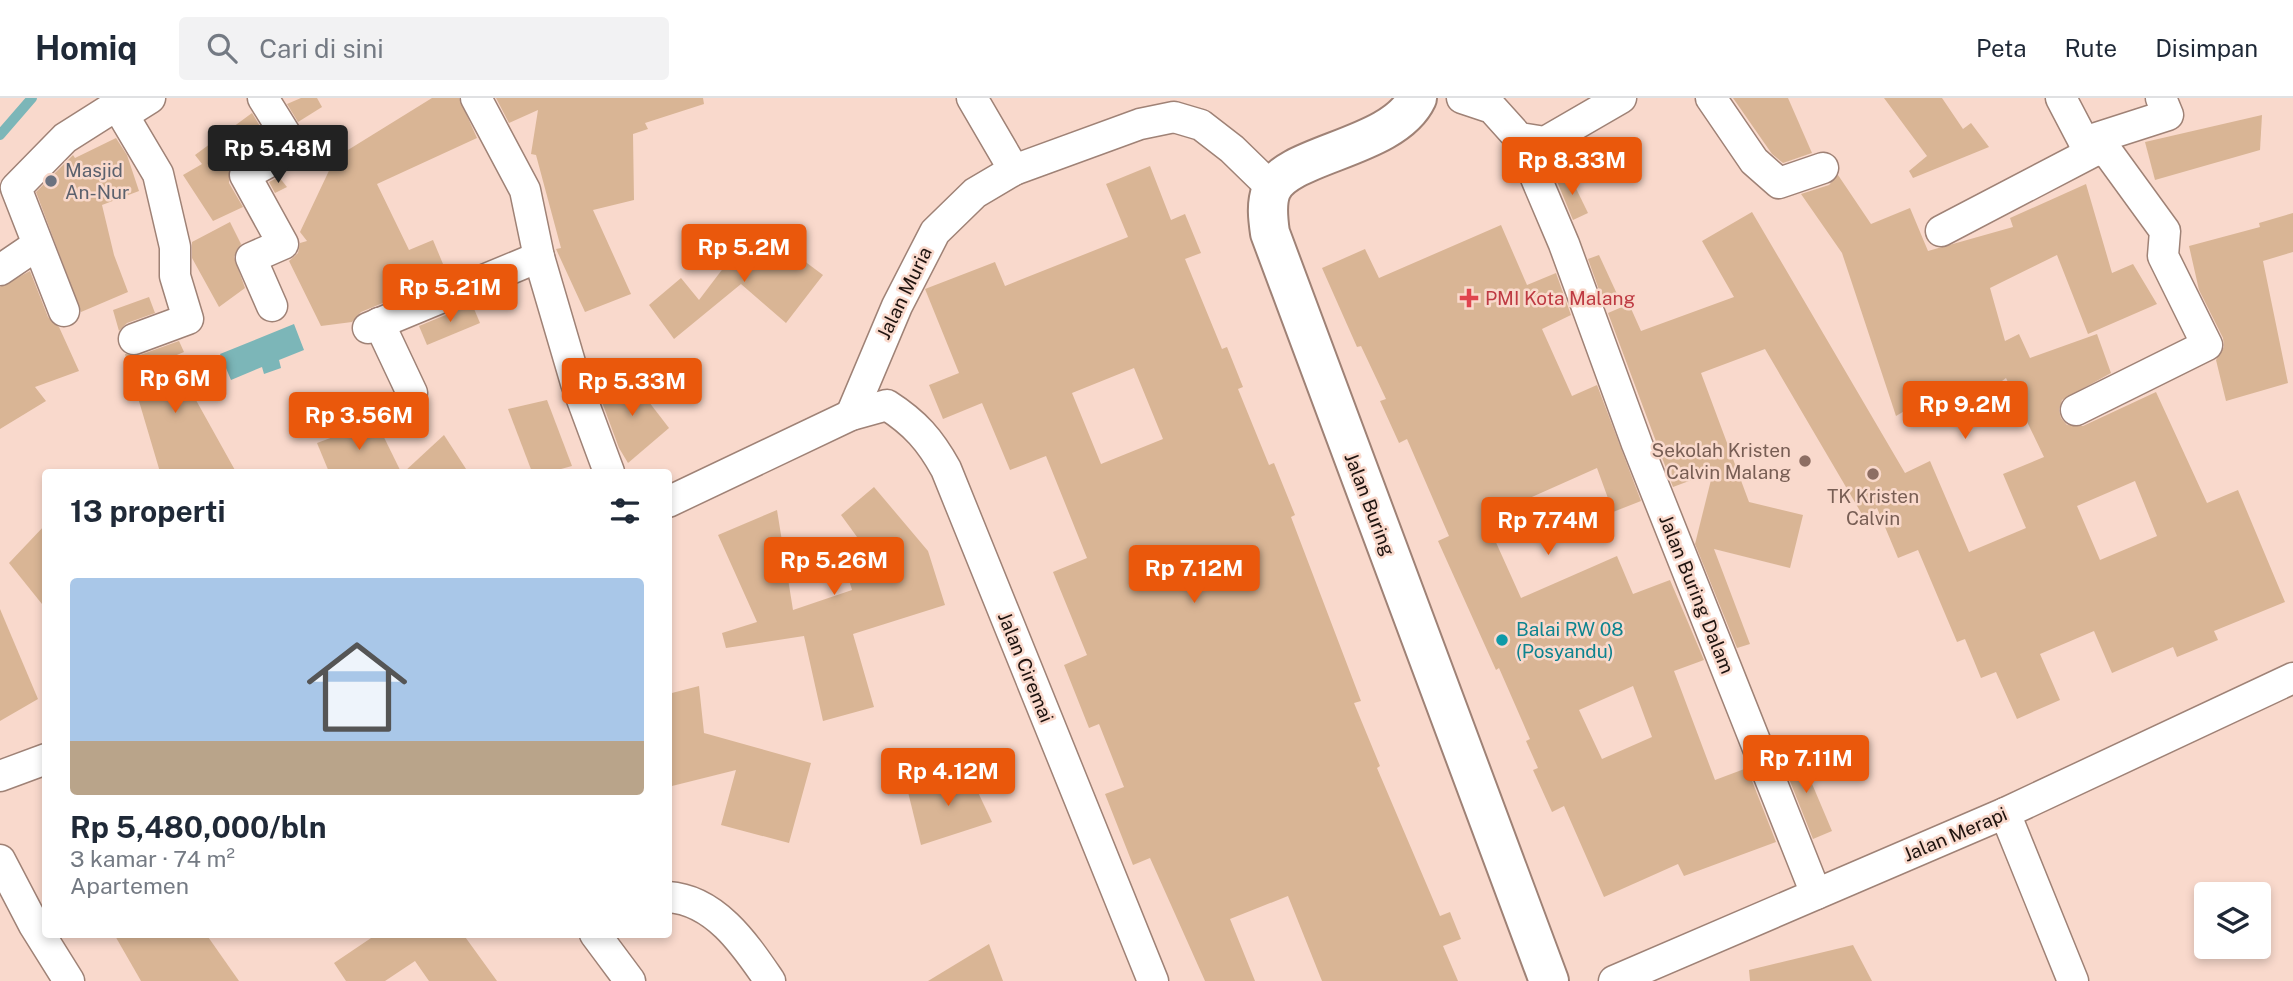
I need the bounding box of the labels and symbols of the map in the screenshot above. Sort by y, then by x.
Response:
pin: Rp 5.48M [206,126,350,185]
pin: Rp 8.33M [1500,138,1644,197]
place label: Masjid An-Nur [65,159,130,203]
marker: Masjid An-Nur [43,173,59,189]
pin: Rp 5.2M [679,225,809,284]
street label: Jalan Muria [872,243,936,343]
pin: Rp 5.21M [378,264,522,324]
place label: PMI Kota Malang [1485,287,1635,309]
marker: PMI Kota Malang [1459,288,1479,308]
pin: Rp 6M [126,356,224,415]
pin: Rp 5.33M [560,358,704,418]
pin: Rp 9.2M [1900,382,2030,441]
pin: Rp 3.56M [287,392,431,452]
place label: Sekolah Kristen Calvin Malang [1651,439,1791,483]
street label: Jalan Buring [1340,449,1400,559]
marker: Sekolah Kristen Calvin Malang [1797,453,1813,469]
marker: TK Kristen Calvin [1865,466,1881,482]
place label: TK Kristen Calvin [1827,485,1919,529]
pin: Rp 7.74M [1476,498,1620,557]
street label: Jalan Buring Dalam [1655,511,1739,677]
pin: Rp 5.26M [762,538,906,597]
pin: Rp 7.12M [1122,546,1266,605]
street label: Jalan Ciremai [994,609,1058,725]
place label: Balai RW 08 (Posyandu) [1516,618,1624,662]
marker: Balai RW 08 (Posyandu) [1494,632,1510,648]
pin: Rp 7.11M [1734,736,1878,795]
pin: Rp 4.12M [876,748,1020,808]
street label: Jalan Merapi [1900,802,2010,866]

